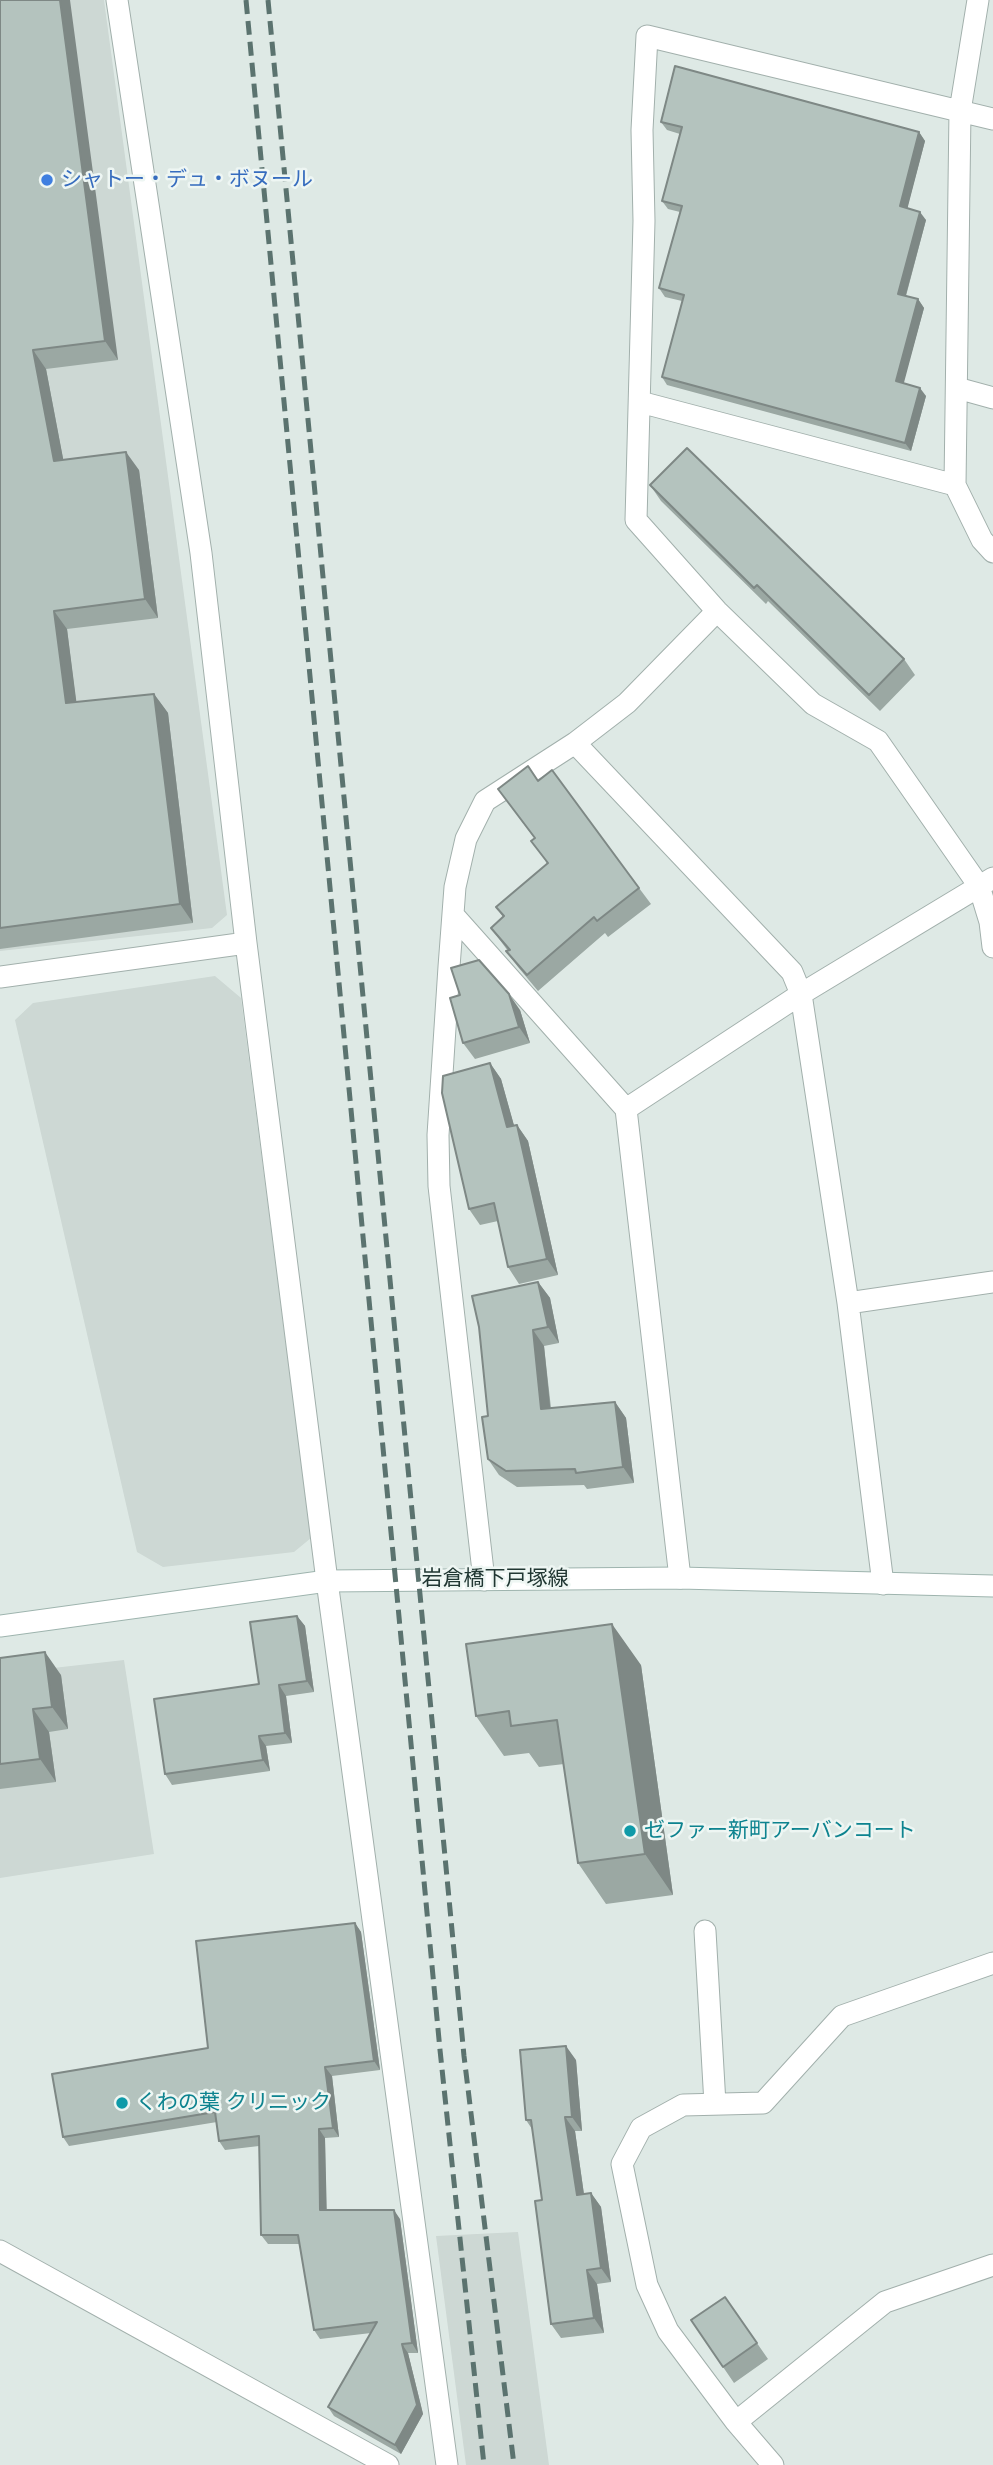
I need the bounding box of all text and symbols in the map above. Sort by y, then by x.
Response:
place label: シャトー・デュ・ボヌール [61,167,313,193]
marker: シャトー・デュ・ボヌール [39,172,55,188]
street label: 岩倉橋下戸塚線 [422,1566,568,1592]
place label: ゼファー新町アーバンコート [644,1818,916,1844]
marker: ゼファー新町アーバンコート [622,1823,638,1839]
place label: くわの葉 クリニック [136,2090,331,2116]
marker: くわの葉 クリニック [114,2095,130,2111]

